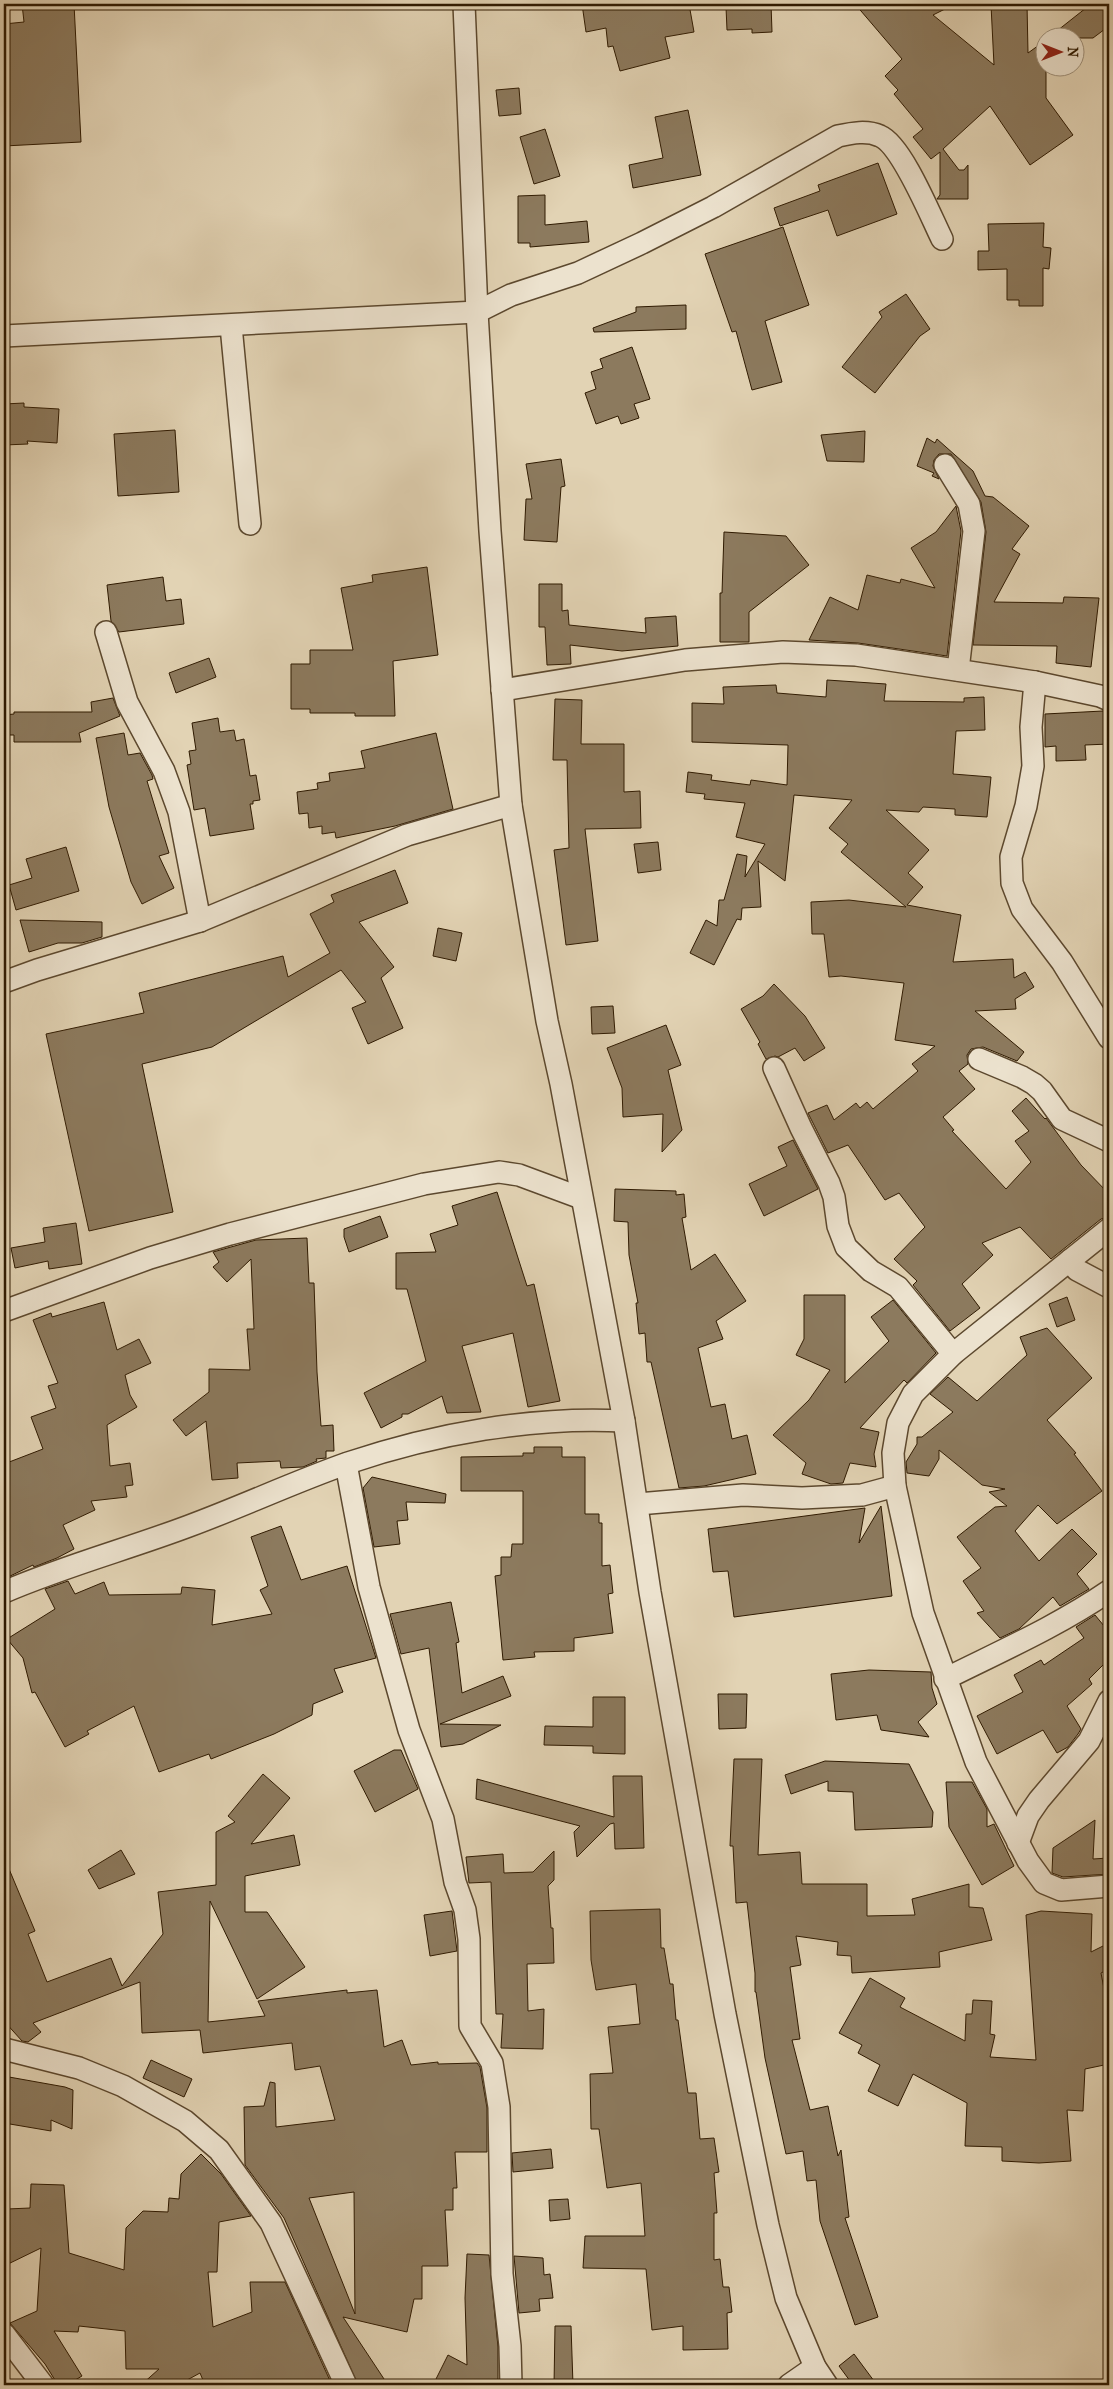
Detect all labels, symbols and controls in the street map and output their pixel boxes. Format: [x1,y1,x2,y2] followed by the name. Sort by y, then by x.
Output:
[1036,28,1086,78] north arrow
[1064,47,1081,58] text: N

